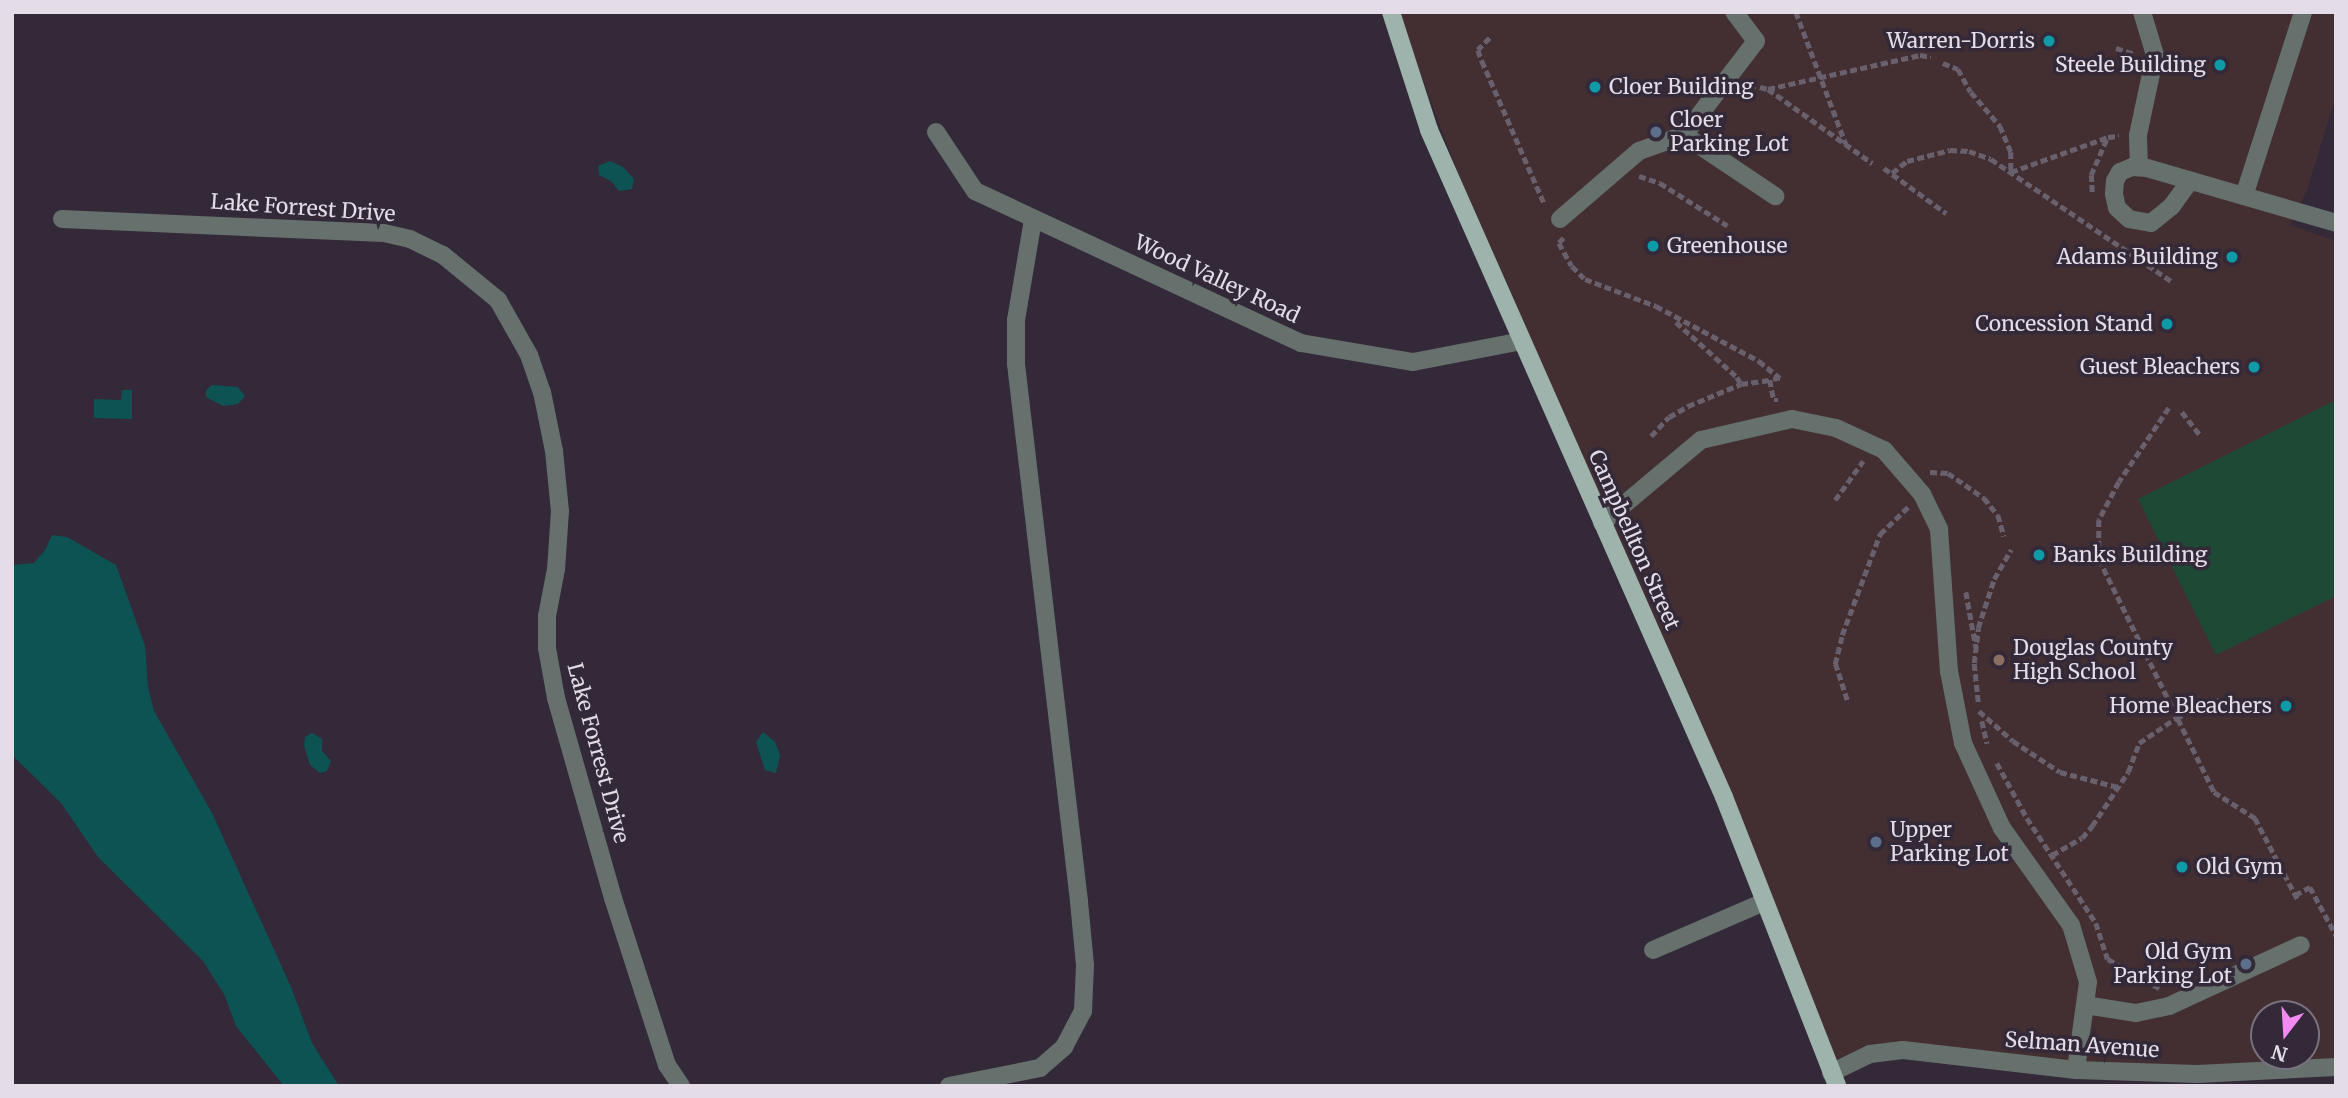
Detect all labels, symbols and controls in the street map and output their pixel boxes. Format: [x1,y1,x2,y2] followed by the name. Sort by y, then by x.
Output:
[1887,28,2035,54] place label: Warren-Dorris
[2041,33,2057,49] marker: Warren-Dorris
[2055,52,2206,78] place label: Steele Building
[2212,57,2228,73] marker: Steele Building
[1609,74,1754,100] place label: Cloer Building
[1587,79,1603,95] marker: Cloer Building
[1670,107,1789,157] place label: Cloer Parking Lot
[1648,124,1664,140] marker: Cloer Parking Lot
[210,189,396,227] street label: Lake Forrest Drive
[1130,230,1304,328] street label: Wood Valley Road
[1667,233,1787,259] place label: Greenhouse
[1645,238,1661,254] marker: Greenhouse
[2057,244,2218,270] place label: Adams Building
[2224,249,2240,265] marker: Adams Building
[1975,311,2153,337] place label: Concession Stand
[2159,316,2175,332] marker: Concession Stand
[2080,354,2240,380] place label: Guest Bleachers
[2246,359,2262,375] marker: Guest Bleachers
[1583,446,1685,634] street label: Campbellton Street
[2053,542,2208,568] place label: Banks Building
[2031,547,2047,563] marker: Banks Building
[2013,635,2173,685] place label: Douglas County High School
[1991,652,2007,668] marker: Douglas County High School
[562,660,634,846] street label: Lake Forrest Drive
[2109,693,2272,719] place label: Home Bleachers
[2278,698,2294,714] marker: Home Bleachers
[1890,817,2009,867] place label: Upper Parking Lot
[1868,834,1884,850] marker: Upper Parking Lot
[2196,854,2283,880] place label: Old Gym
[2174,859,2190,875] marker: Old Gym
[2113,939,2232,989] place label: Old Gym Parking Lot
[2238,956,2254,972] marker: Old Gym Parking Lot
[2250,1000,2320,1070] north arrow
[2004,1027,2160,1063] street label: Selman Avenue
[2269,1040,2290,1067] text: N

